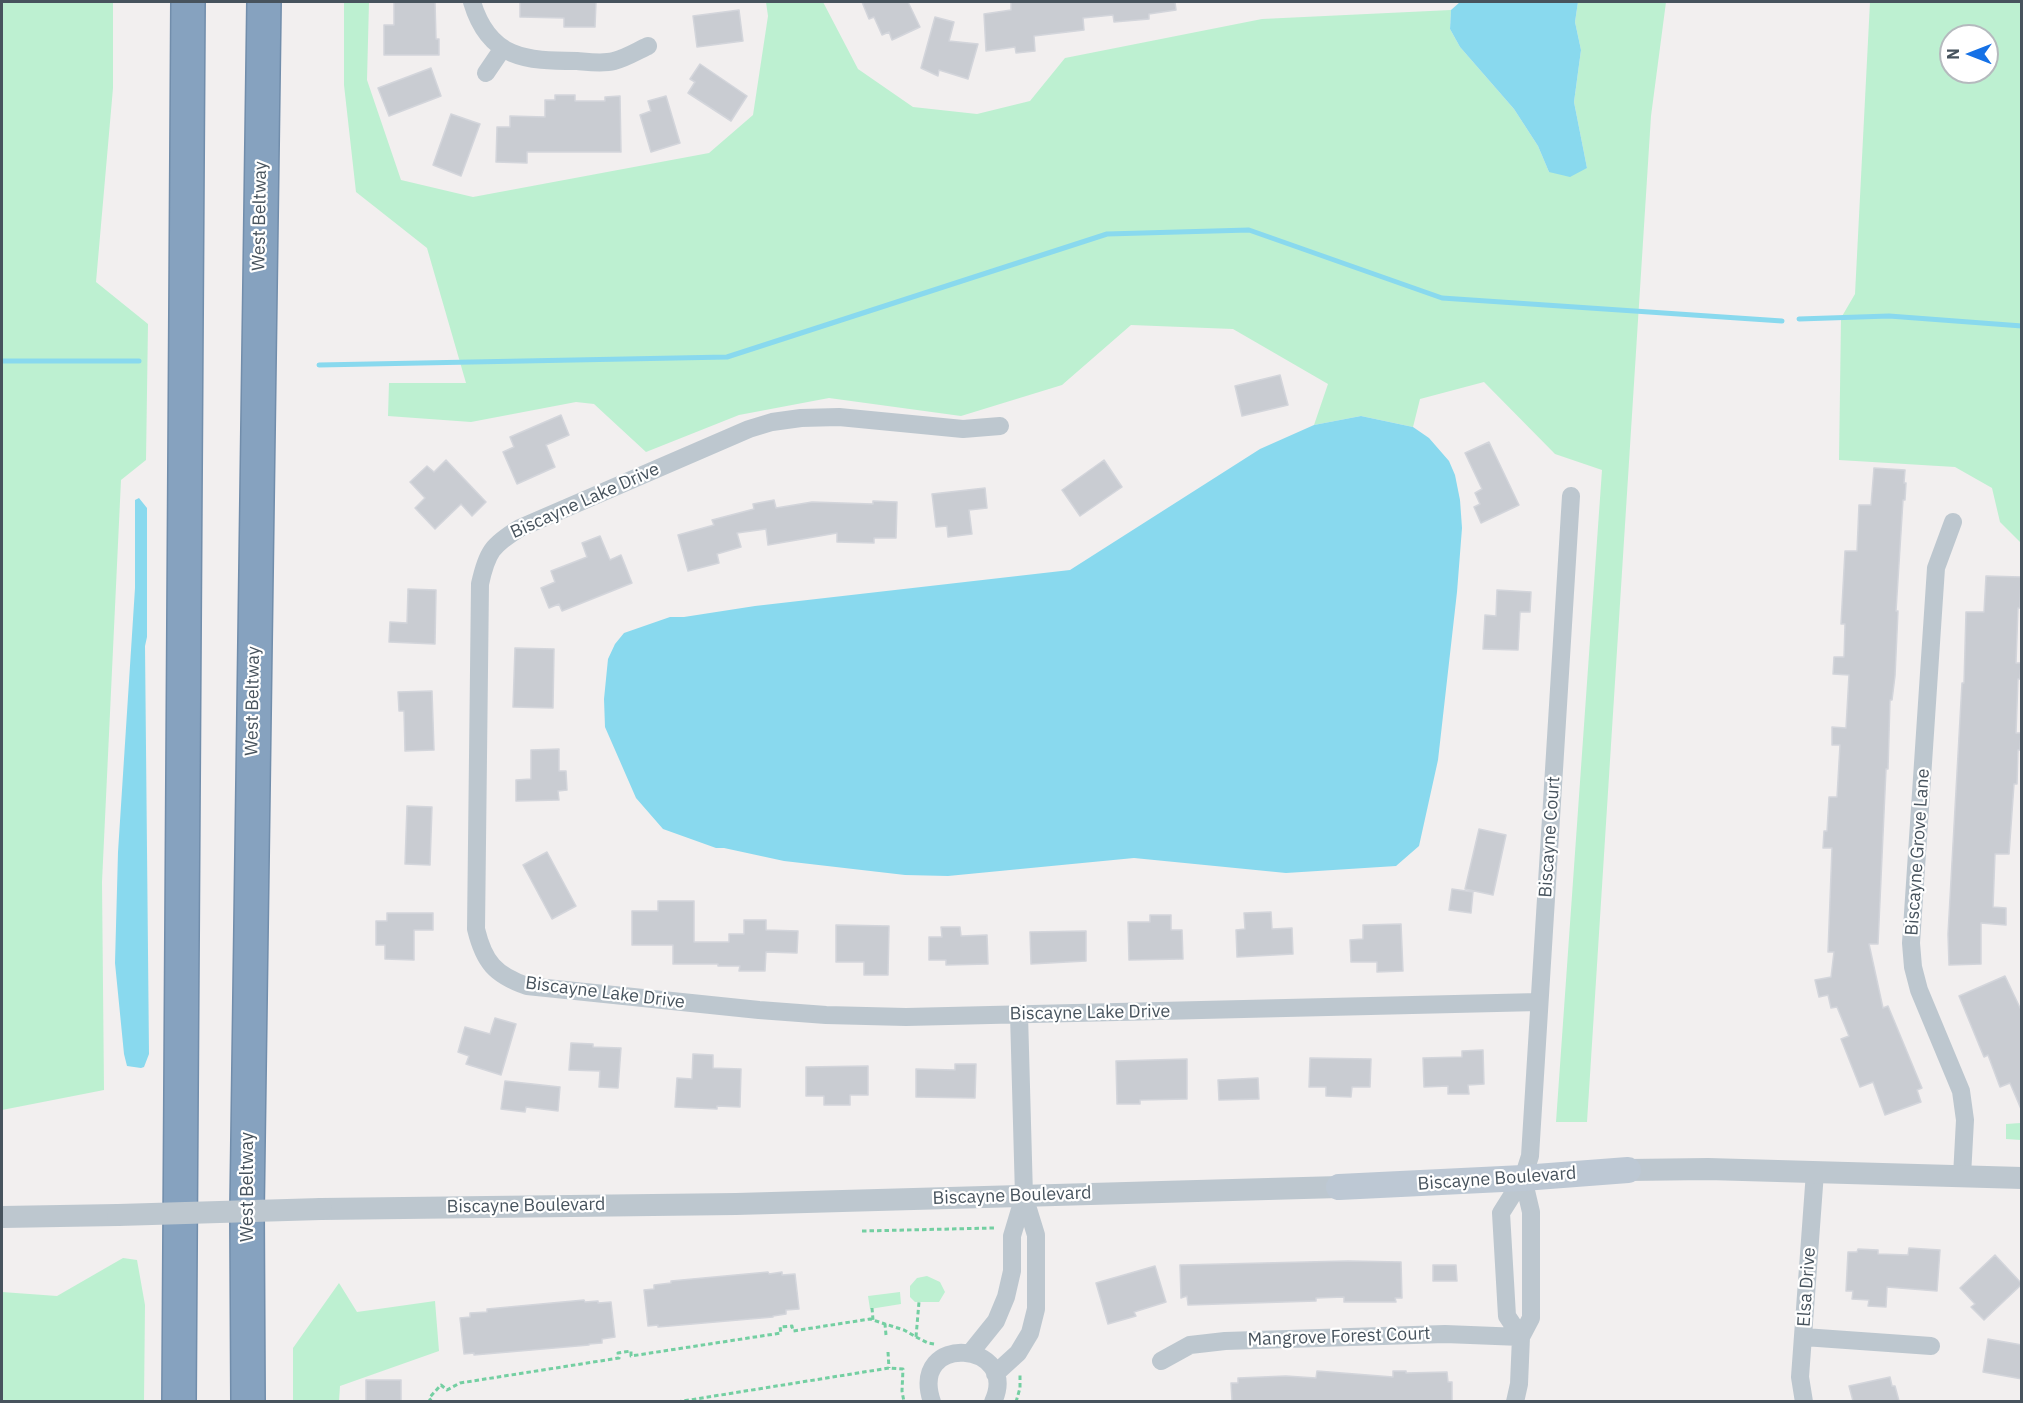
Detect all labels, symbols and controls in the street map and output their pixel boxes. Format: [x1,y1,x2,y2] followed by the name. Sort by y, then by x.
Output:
[1939,24,1999,84] north arrow
[1943,48,1963,60] text: N
[248,161,272,271] street label: West Beltway
[507,458,663,544] street label: Biscayne Lake Drive
[241,646,265,756] street label: West Beltway
[1901,768,1935,936] street label: Biscayne Grove Lane
[1535,776,1565,898] street label: Biscayne Court
[524,972,686,1014] street label: Biscayne Lake Drive
[1010,1001,1170,1025] street label: Biscayne Lake Drive
[237,1132,259,1242] street label: West Beltway
[1417,1163,1577,1195] street label: Biscayne Boulevard
[932,1182,1092,1210] street label: Biscayne Boulevard
[446,1194,606,1218] street label: Biscayne Boulevard
[1793,1246,1821,1328] street label: Elsa Drive
[1247,1323,1431,1351] street label: Mangrove Forest Court

